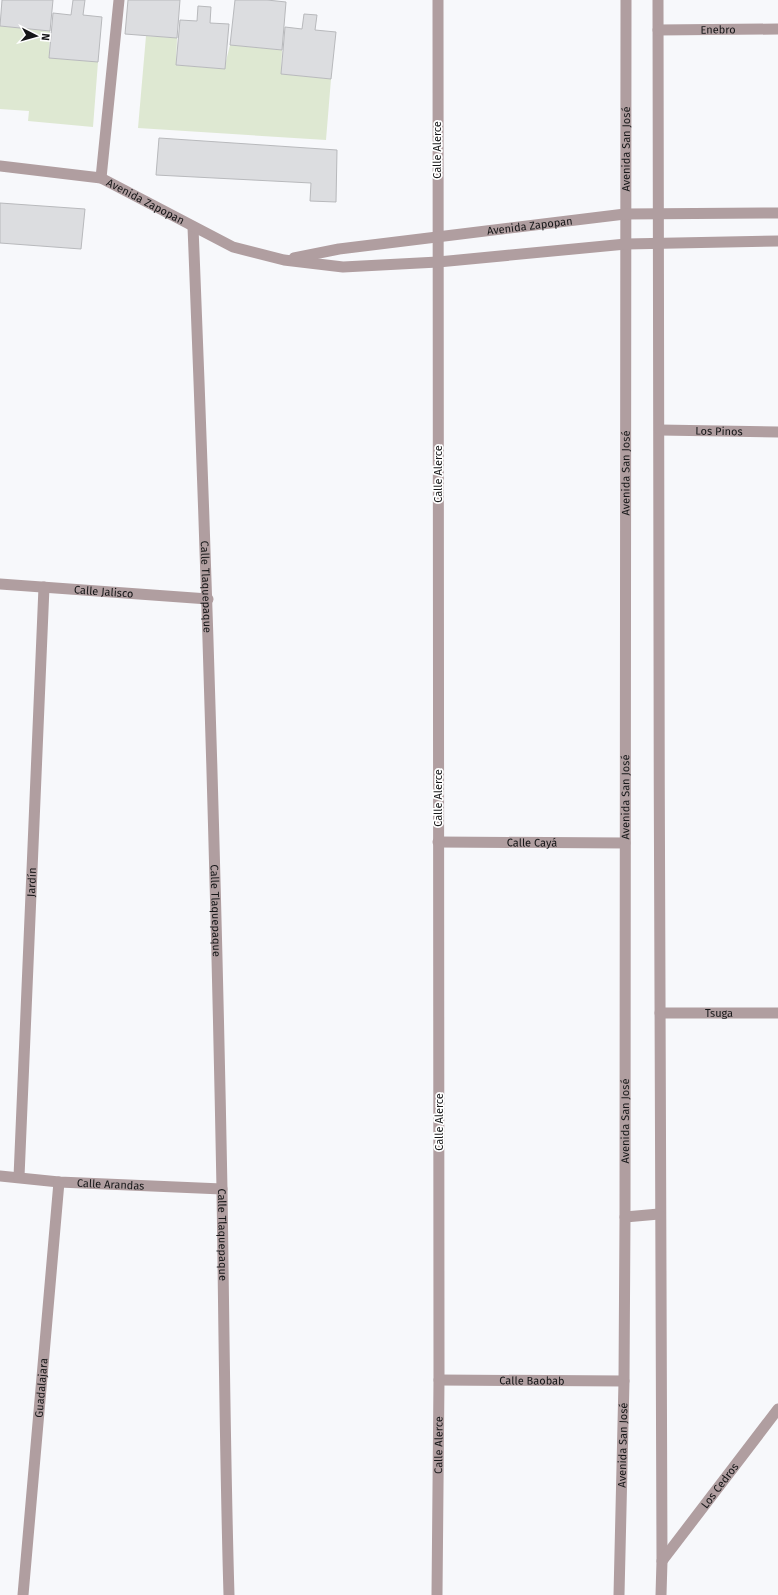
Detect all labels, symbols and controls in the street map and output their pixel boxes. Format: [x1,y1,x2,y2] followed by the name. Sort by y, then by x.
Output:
[16,16,56,56] north arrow
[700,23,736,36] street label: Enebro
[39,33,52,41] text: N
[619,107,632,192] street label: Avenida San José
[431,121,444,179] street label: Calle Alerce
[104,176,187,227] street label: Avenida Zapopan
[486,214,573,237] street label: Avenida Zapopan
[695,424,743,438] street label: Los Pinos
[619,431,632,516] street label: Avenida San José
[432,445,445,503] street label: Calle Alerce
[198,540,214,633] street label: Calle Tlaquepaque
[74,583,134,600] street label: Calle Jalisco
[619,755,632,840] street label: Avenida San José
[432,769,445,827] street label: Calle Alerce
[507,836,557,849] street label: Calle Cayá
[208,864,223,957] street label: Calle Tlaquepaque
[24,867,39,897] street label: Jardín
[705,1007,733,1020] street label: Tsuga
[619,1079,632,1164] street label: Avenida San José
[433,1093,446,1151] street label: Calle Alerce
[77,1176,145,1192] street label: Calle Arandas
[215,1188,230,1281] street label: Calle Tlaquepaque
[32,1357,50,1418] street label: Guadalajara
[499,1374,565,1387] street label: Calle Baobab
[615,1402,630,1488] street label: Avenida San José
[432,1416,445,1474] street label: Calle Alerce
[698,1460,741,1511] street label: Los Cedros

